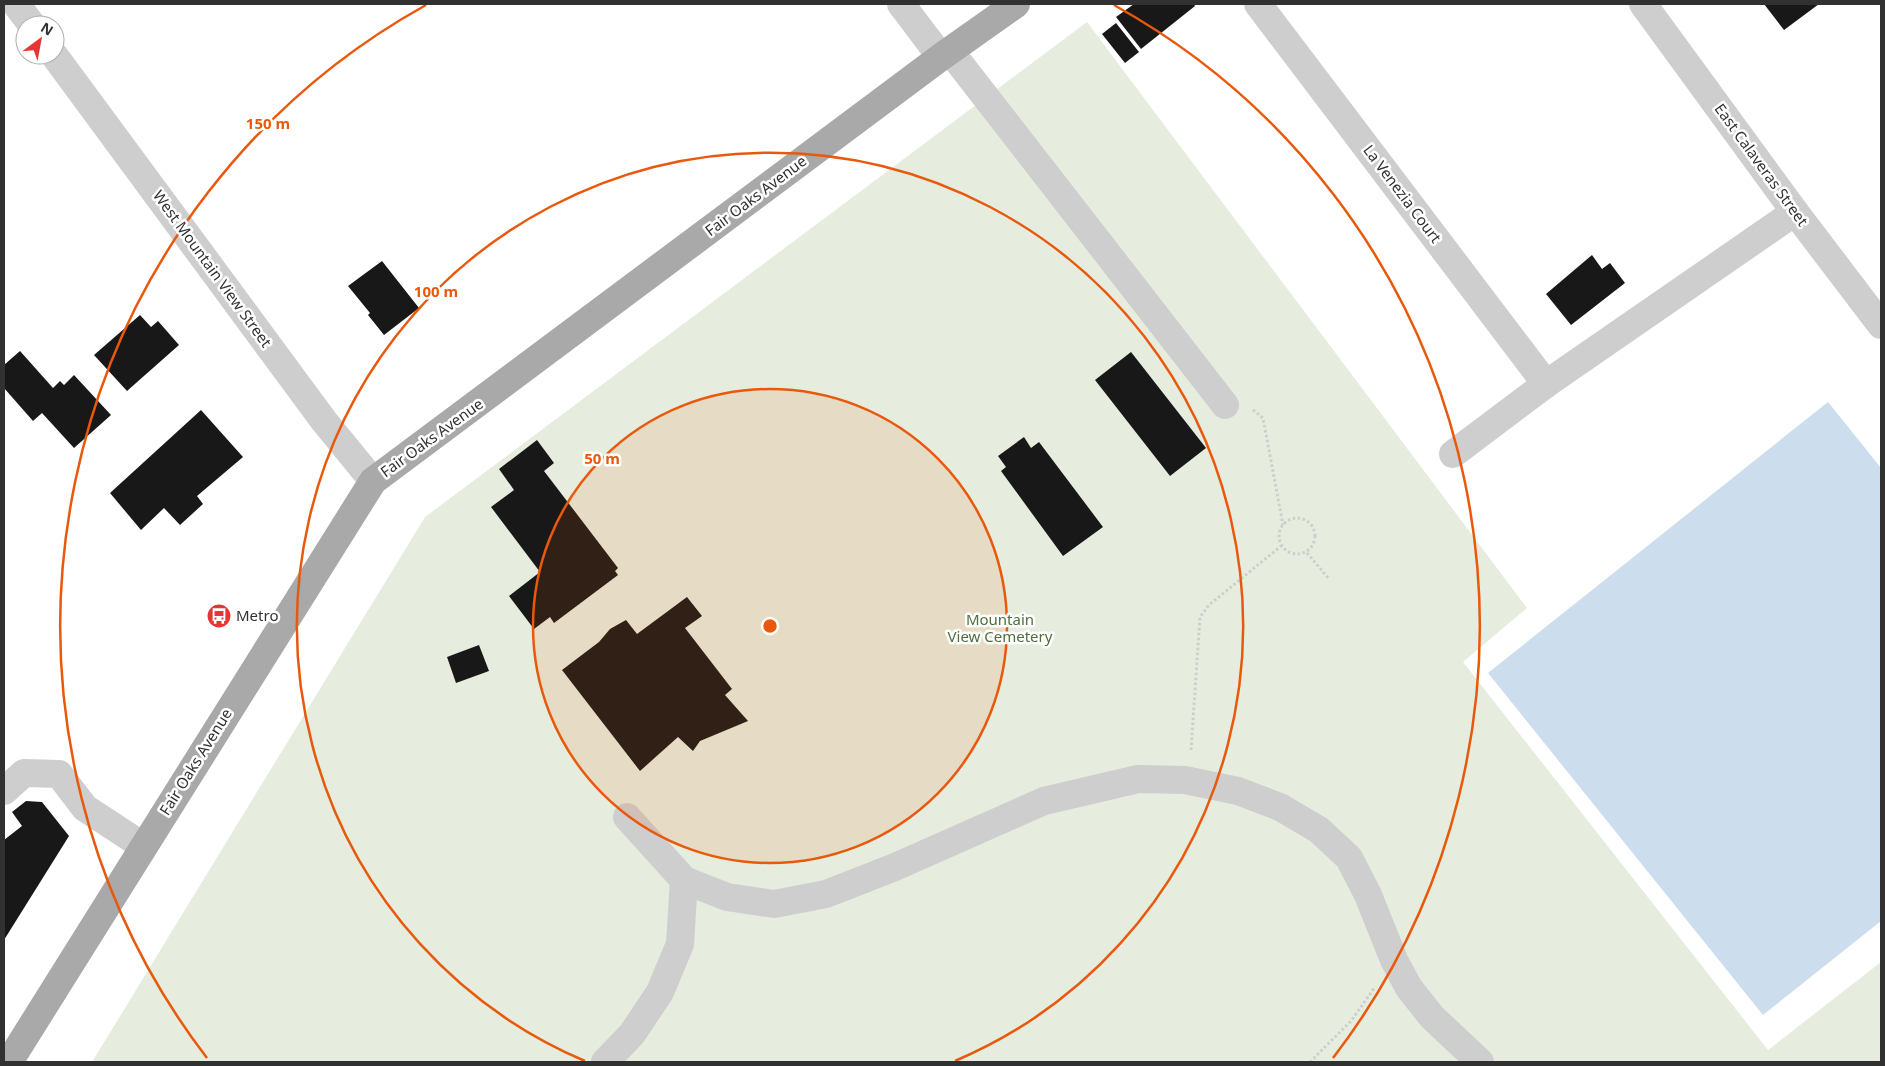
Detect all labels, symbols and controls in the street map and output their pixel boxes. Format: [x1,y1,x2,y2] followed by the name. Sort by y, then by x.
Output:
[15,15,65,65] north arrow
[37,17,57,40] text: N
[1711,99,1813,230] street label: East Calaveras Street
[246,113,290,133] text: 150 m
[1359,140,1447,247] street label: La Venezia Court
[701,150,810,240] street label: Fair Oaks Avenue
[149,186,277,351] street label: West Mountain View Street
[414,281,458,301] text: 100 m
[376,393,487,481] street label: Fair Oaks Avenue
[584,448,620,468] text: 50 m
[206,603,232,629] bus stop icon: Metro
[236,605,278,625] place label: Metro
[948,609,1053,646] park label: Mountain View Cemetery
[761,617,779,635] centre of rings
[154,704,236,819] street label: Fair Oaks Avenue

